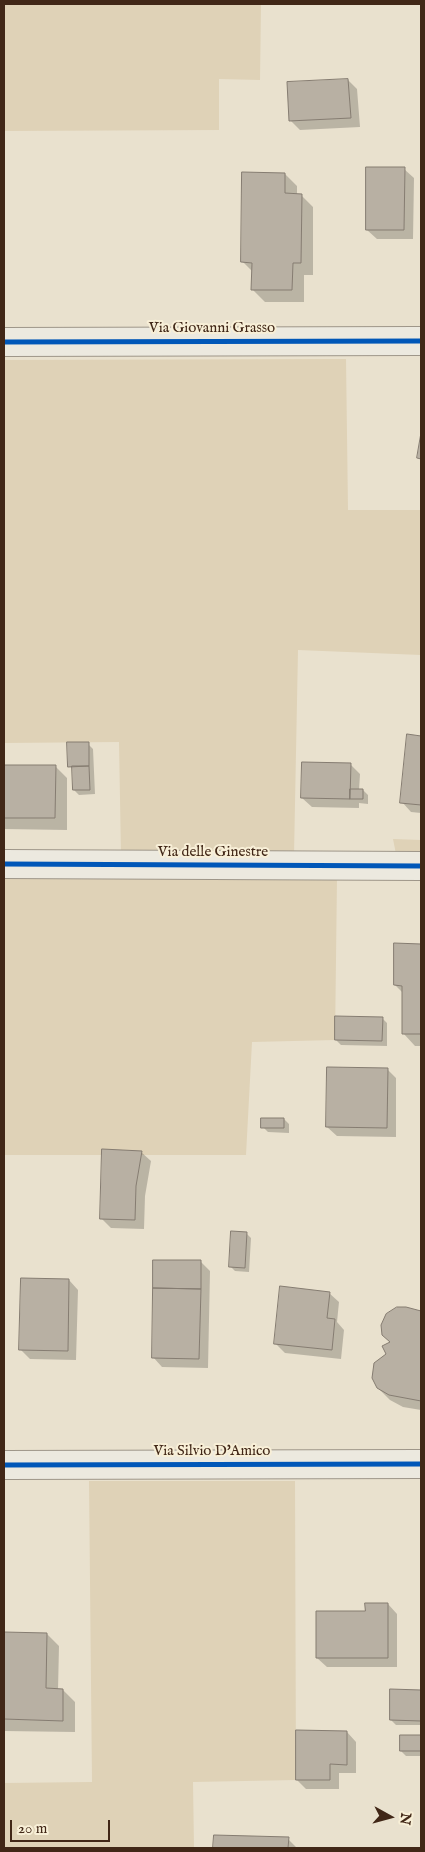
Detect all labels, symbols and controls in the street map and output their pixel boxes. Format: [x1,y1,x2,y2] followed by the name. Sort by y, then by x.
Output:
[149,320,275,338] street label: Via Giovanni Grasso
[158,844,268,862] street label: Via delle Ginestre
[154,1443,270,1461] street label: Via Silvio D'Amico
[365,1792,415,1842] north arrow
[12,1810,112,1842] scale bar
[395,1812,415,1826] text: N
[18,1819,47,1838] text: 20 m

